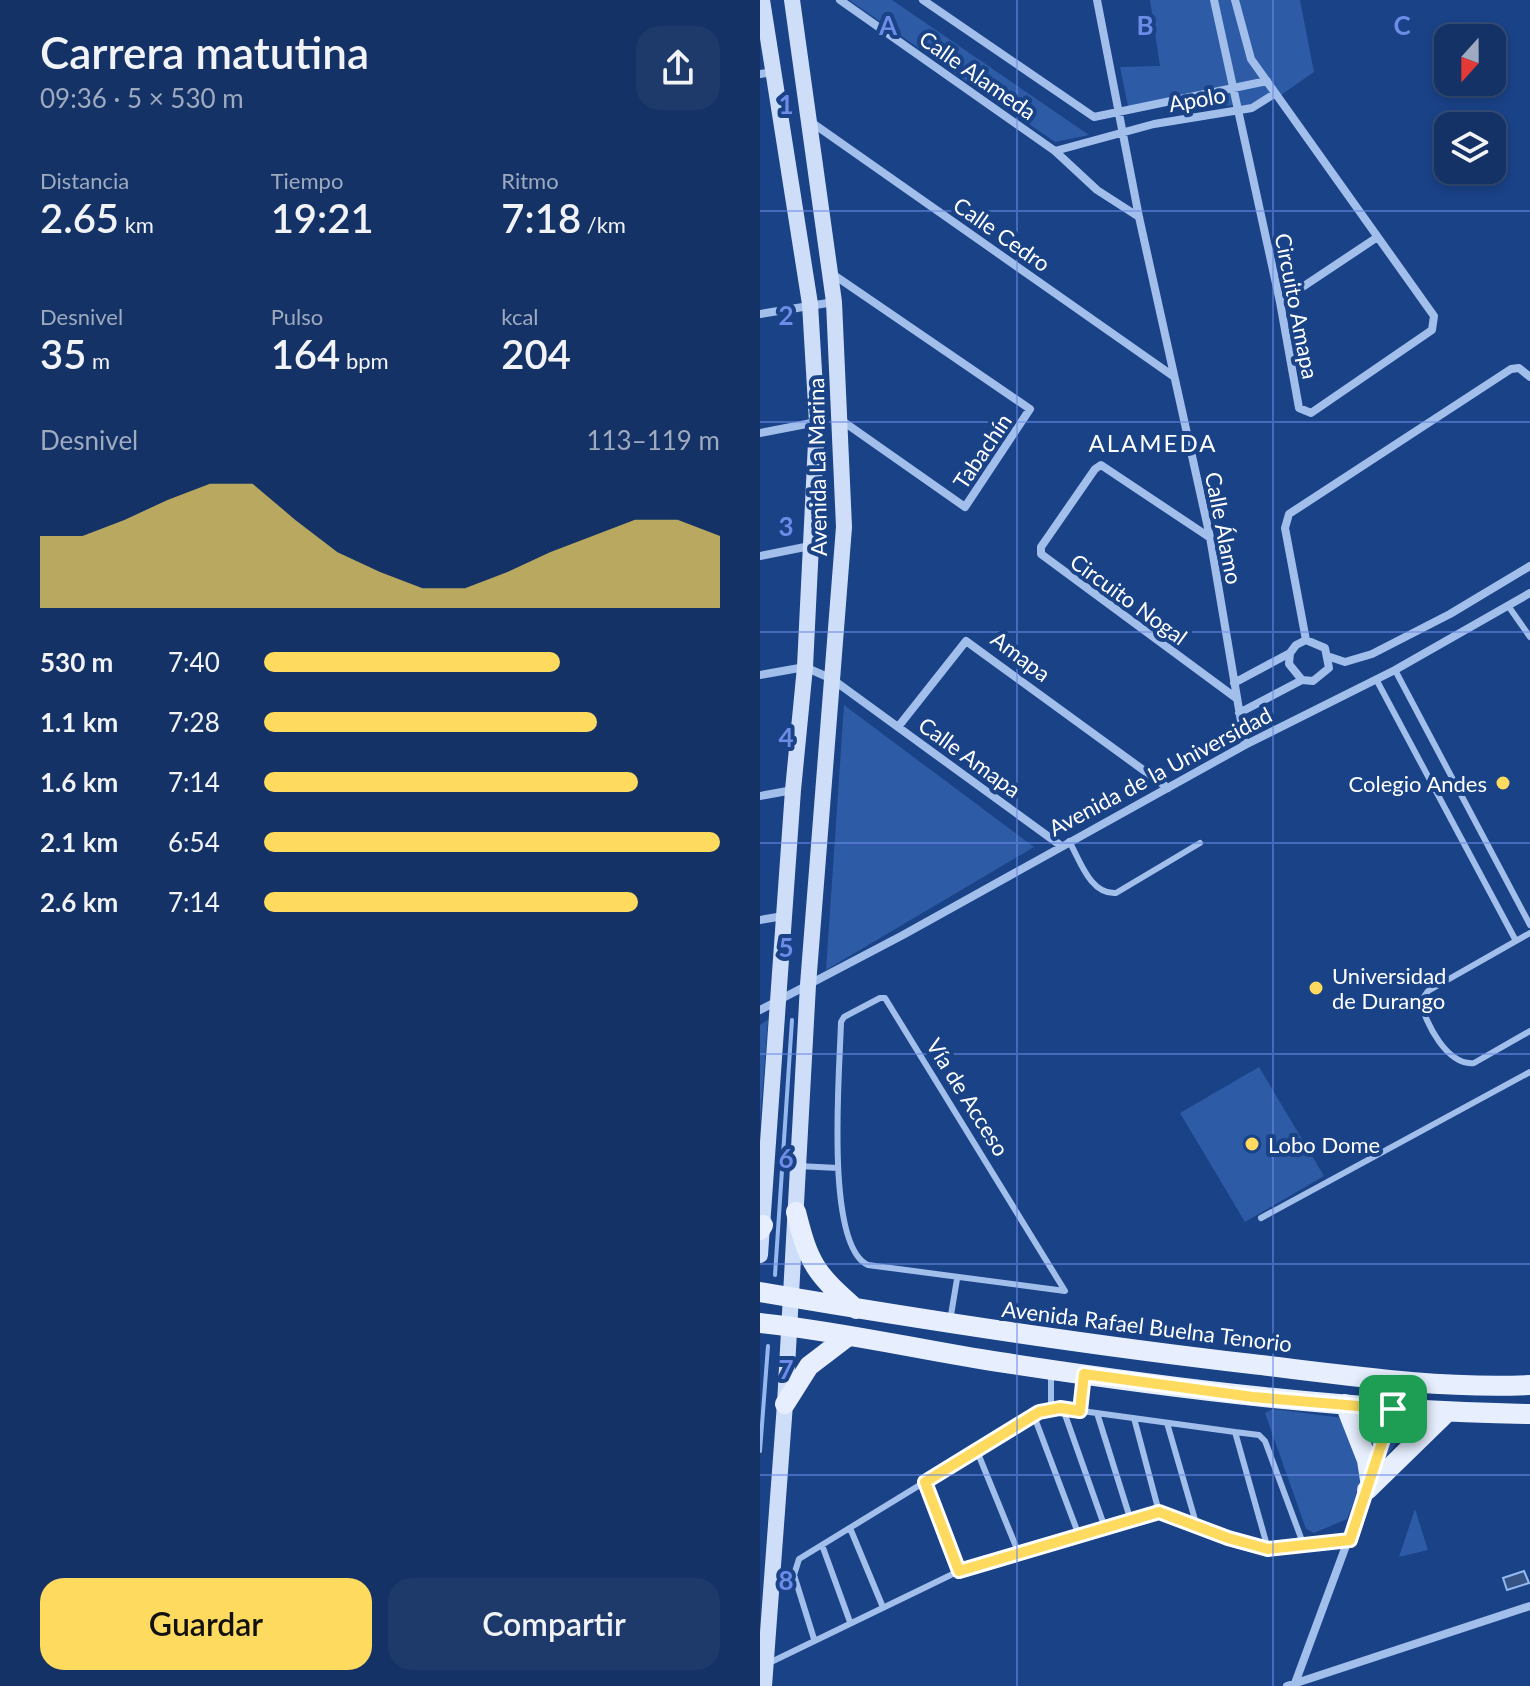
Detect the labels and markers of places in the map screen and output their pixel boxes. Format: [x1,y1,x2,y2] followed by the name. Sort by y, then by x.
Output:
[1349,770,1487,797] place label: Colegio Andes
[1494,774,1512,792] marker: Colegio Andes
[1332,962,1446,1014] place label: Universidad de Durango
[1307,979,1325,997] marker: Universidad de Durango
[1268,1131,1380,1158] place label: Lobo Dome
[1243,1135,1261,1153] marker: Lobo Dome
[1359,1375,1427,1443] pin

